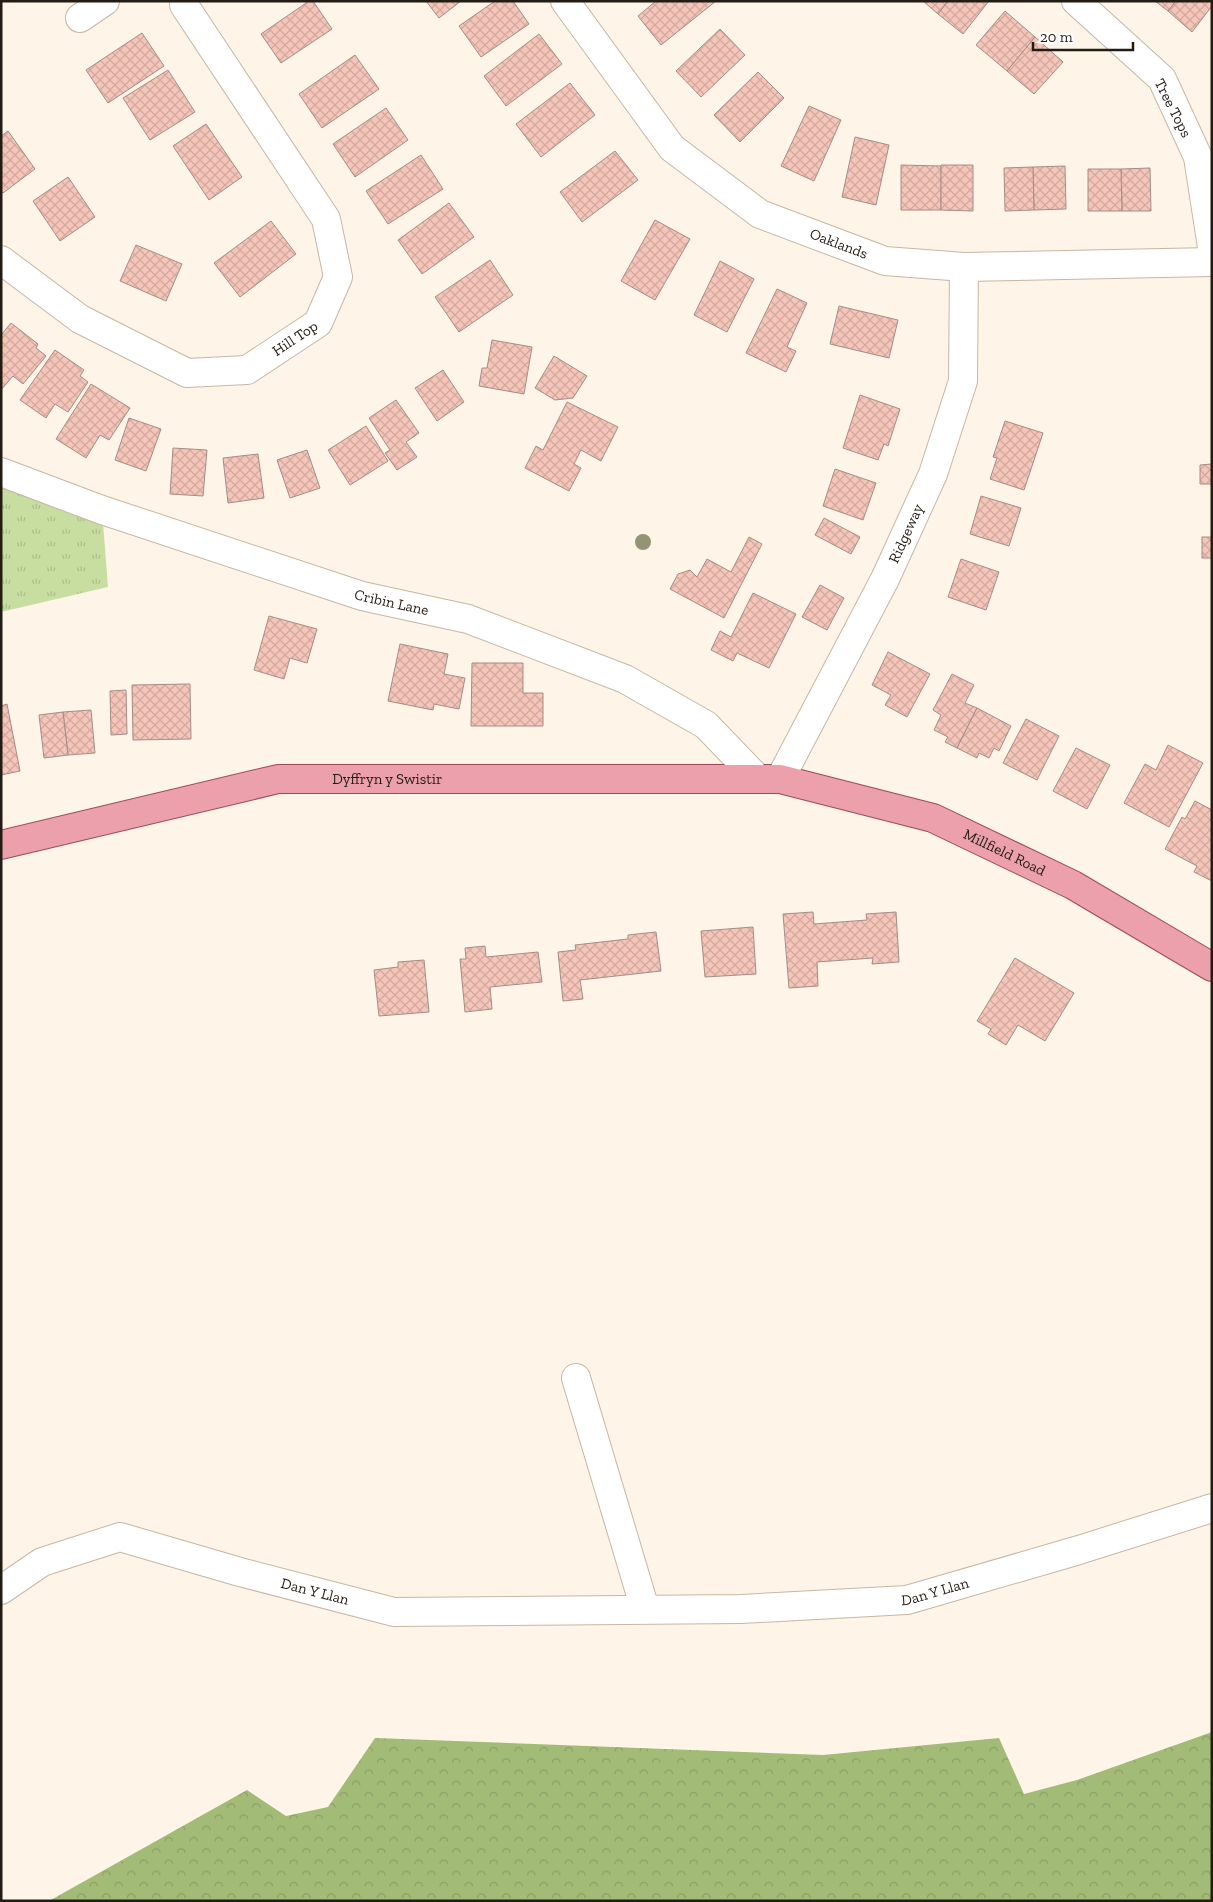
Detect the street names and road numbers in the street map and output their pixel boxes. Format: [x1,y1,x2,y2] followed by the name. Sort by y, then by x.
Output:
[1151,76,1195,140] street label: Tree Tops
[807,225,870,263] street label: Oaklands
[269,317,321,360] street label: Hill Top
[885,501,927,566] street label: Ridgeway
[352,585,430,619] street label: Cribin Lane
[332,770,442,788] street label: Dyffryn y Swistir
[961,825,1049,880] street label: Millfield Road
[901,1573,971,1609] street label: Dan Y Llan
[279,1574,351,1609] street label: Dan Y Llan

